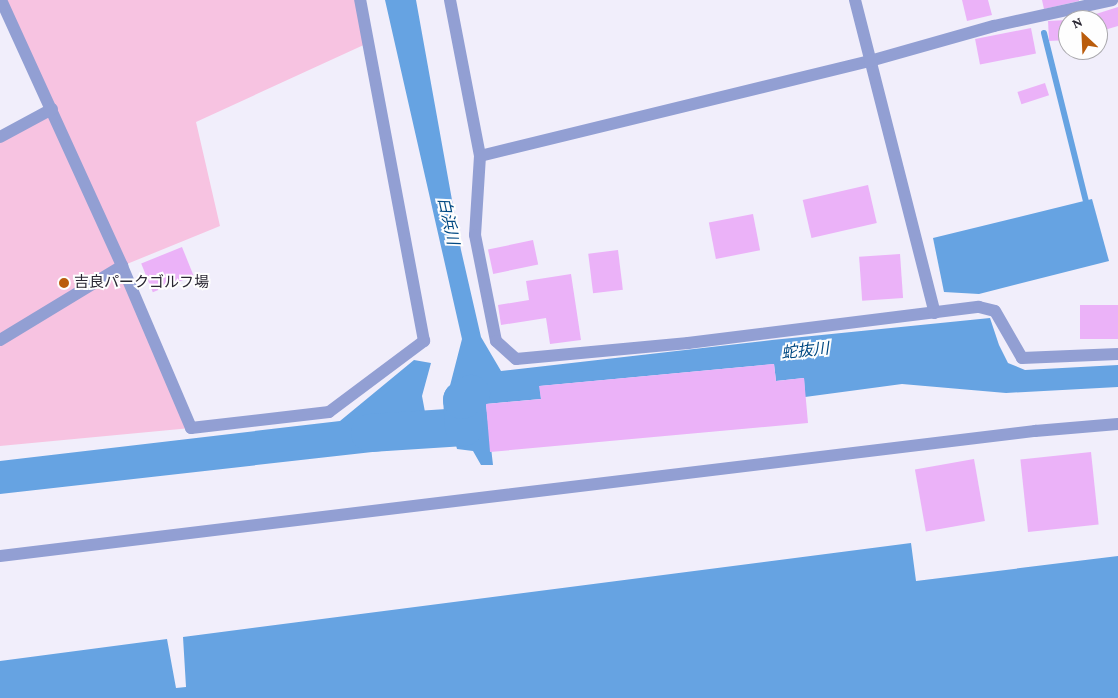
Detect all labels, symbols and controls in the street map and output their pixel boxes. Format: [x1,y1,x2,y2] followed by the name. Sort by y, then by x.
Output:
[1058,10,1108,60] north arrow
[1069,13,1085,32] text: N
[434,196,462,246] water label: 白浜川
[74,274,209,292] place label: 吉良パークゴルフ場
[58,277,70,289] marker: 吉良パークゴルフ場
[780,339,830,363] water label: 蛇抜川

